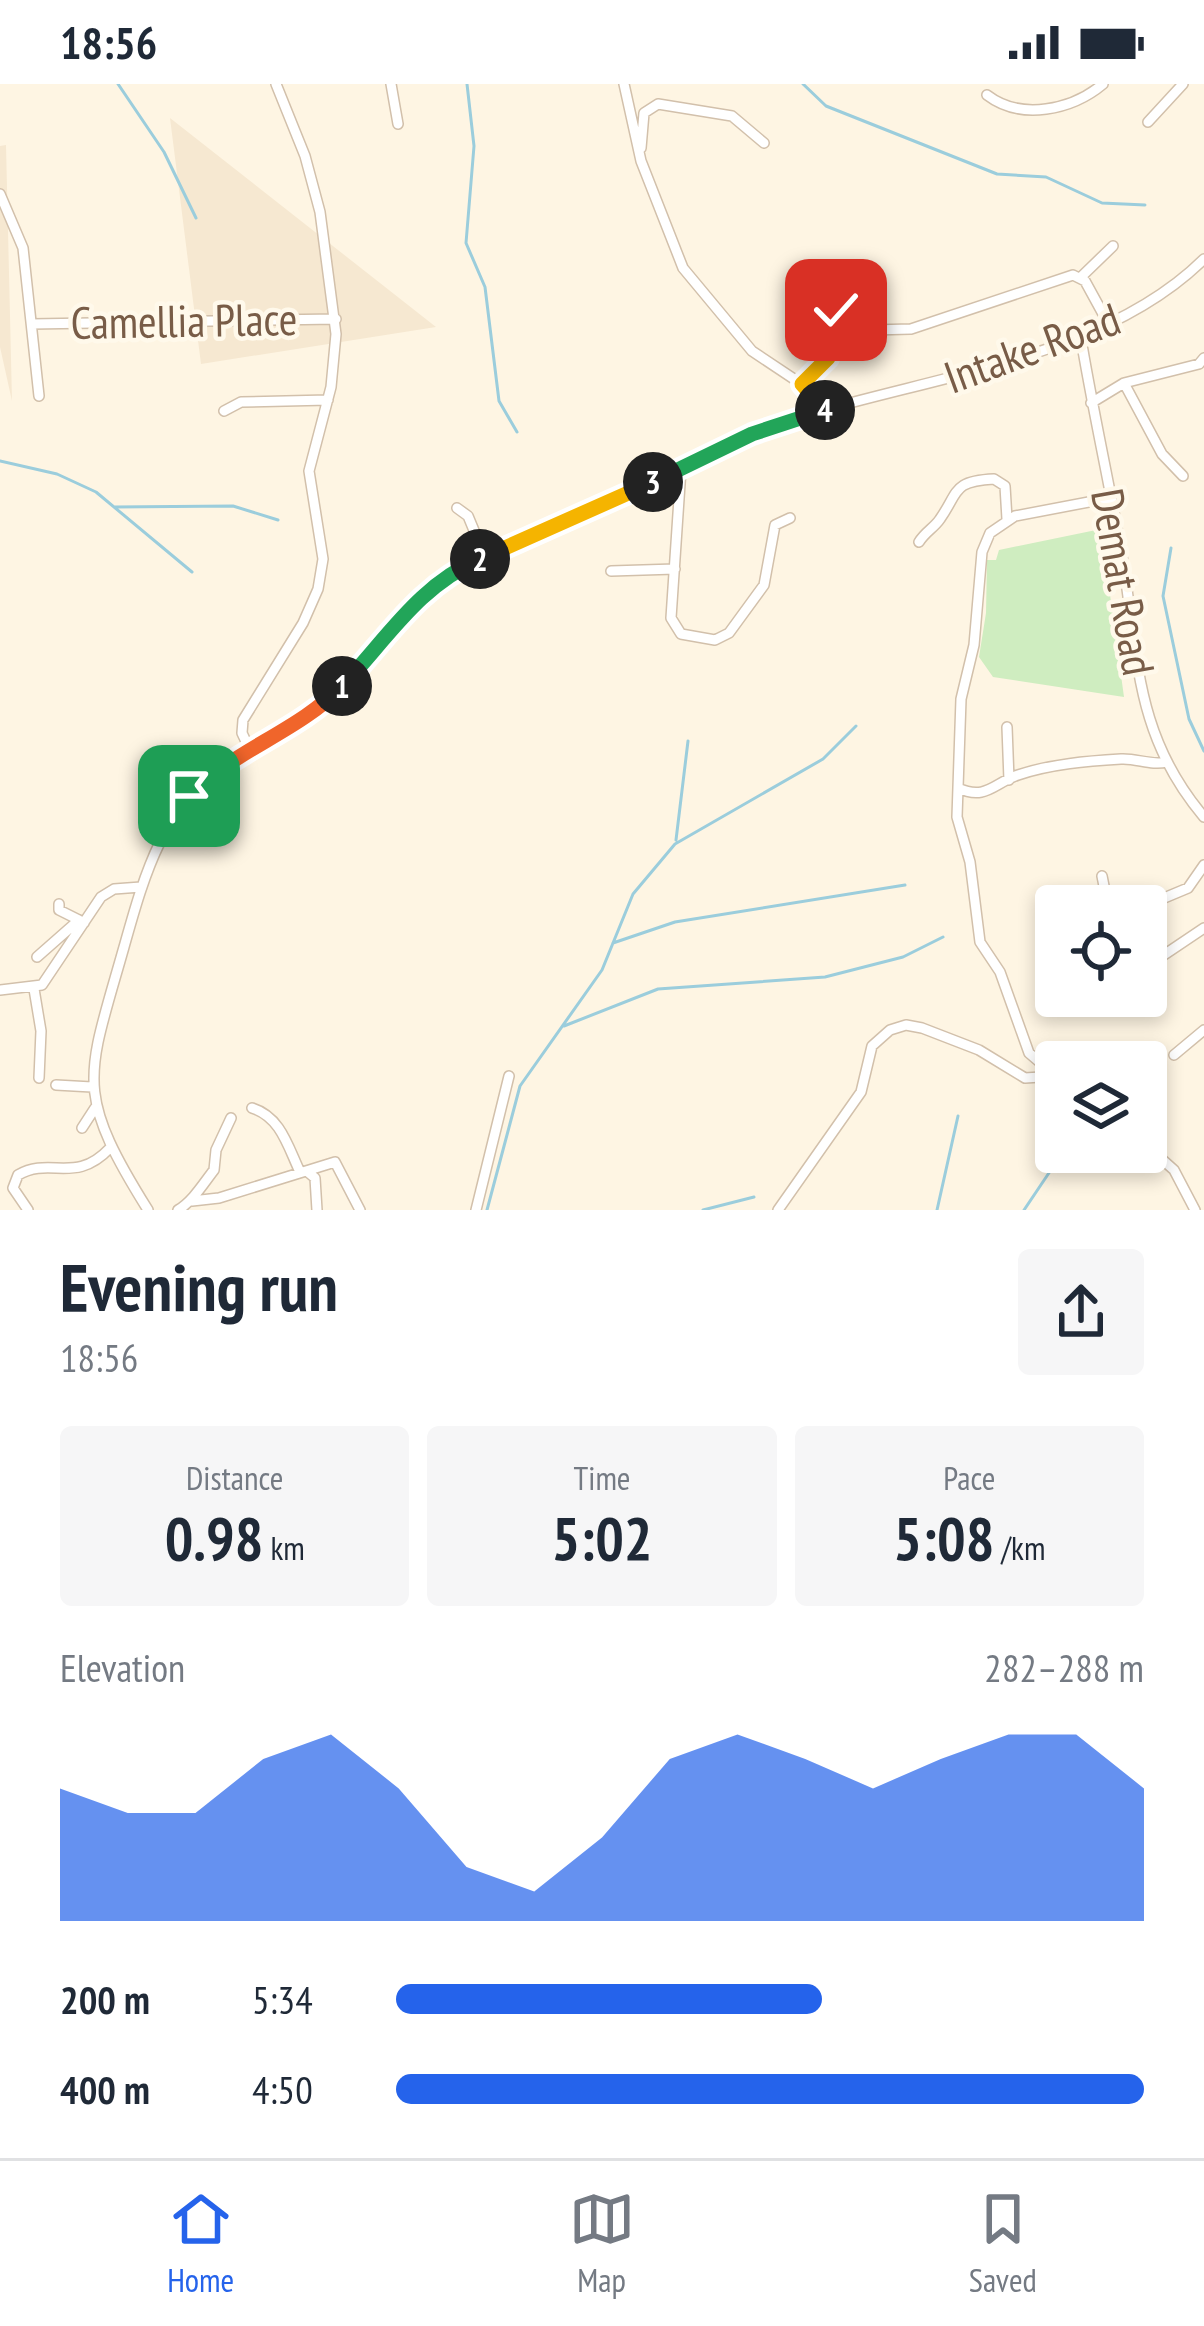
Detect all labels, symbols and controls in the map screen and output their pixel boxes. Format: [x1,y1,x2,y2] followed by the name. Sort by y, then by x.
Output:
[60,13,157,71] text: 18:56
[785,259,887,361] pin
[803,277,869,343] icon: check
[70,289,298,351] street label: Camellia Place
[936,289,1127,406] street label: Intake Road
[795,380,855,440] pin: 4
[817,388,833,431] text: 4
[623,452,683,512] pin: 3
[645,460,661,503] text: 3
[1079,484,1169,680] street label: Demat Road
[450,529,510,589] pin: 2
[472,537,488,580] text: 2
[312,656,372,716] pin: 1
[334,664,350,707] text: 1
[138,745,240,847] pin
[156,763,222,829] icon: arrive
[1035,885,1167,1173] map controls
[1035,885,1167,1017] button: locate
[1035,1041,1167,1173] button: layers
[60,1244,338,1329] text: Evening run
[1018,1249,1144,1375] button: share
[60,1332,138,1383] text: 18:56
[186,1456,283,1499] text: Distance
[573,1456,631,1499] text: Time
[943,1456,995,1499] text: Pace
[165,1499,263,1577] text: 0.98
[551,1499,653,1577] text: 5:02
[893,1499,994,1577] text: 5:08
[263,1526,305,1569] text: km
[994,1526,1045,1569] text: /km
[60,1642,185,1693] text: Elevation
[984,1642,1144,1693] text: 282–288 m
[60,1974,150,2025] text: 200 m
[252,1974,313,2025] text: 5:34
[60,2064,150,2115] text: 400 m
[252,2064,313,2115] text: 4:50
[167,2186,234,2301] tab: Home
[569,2186,635,2301] tab: Map
[969,2186,1037,2301] tab: Saved

